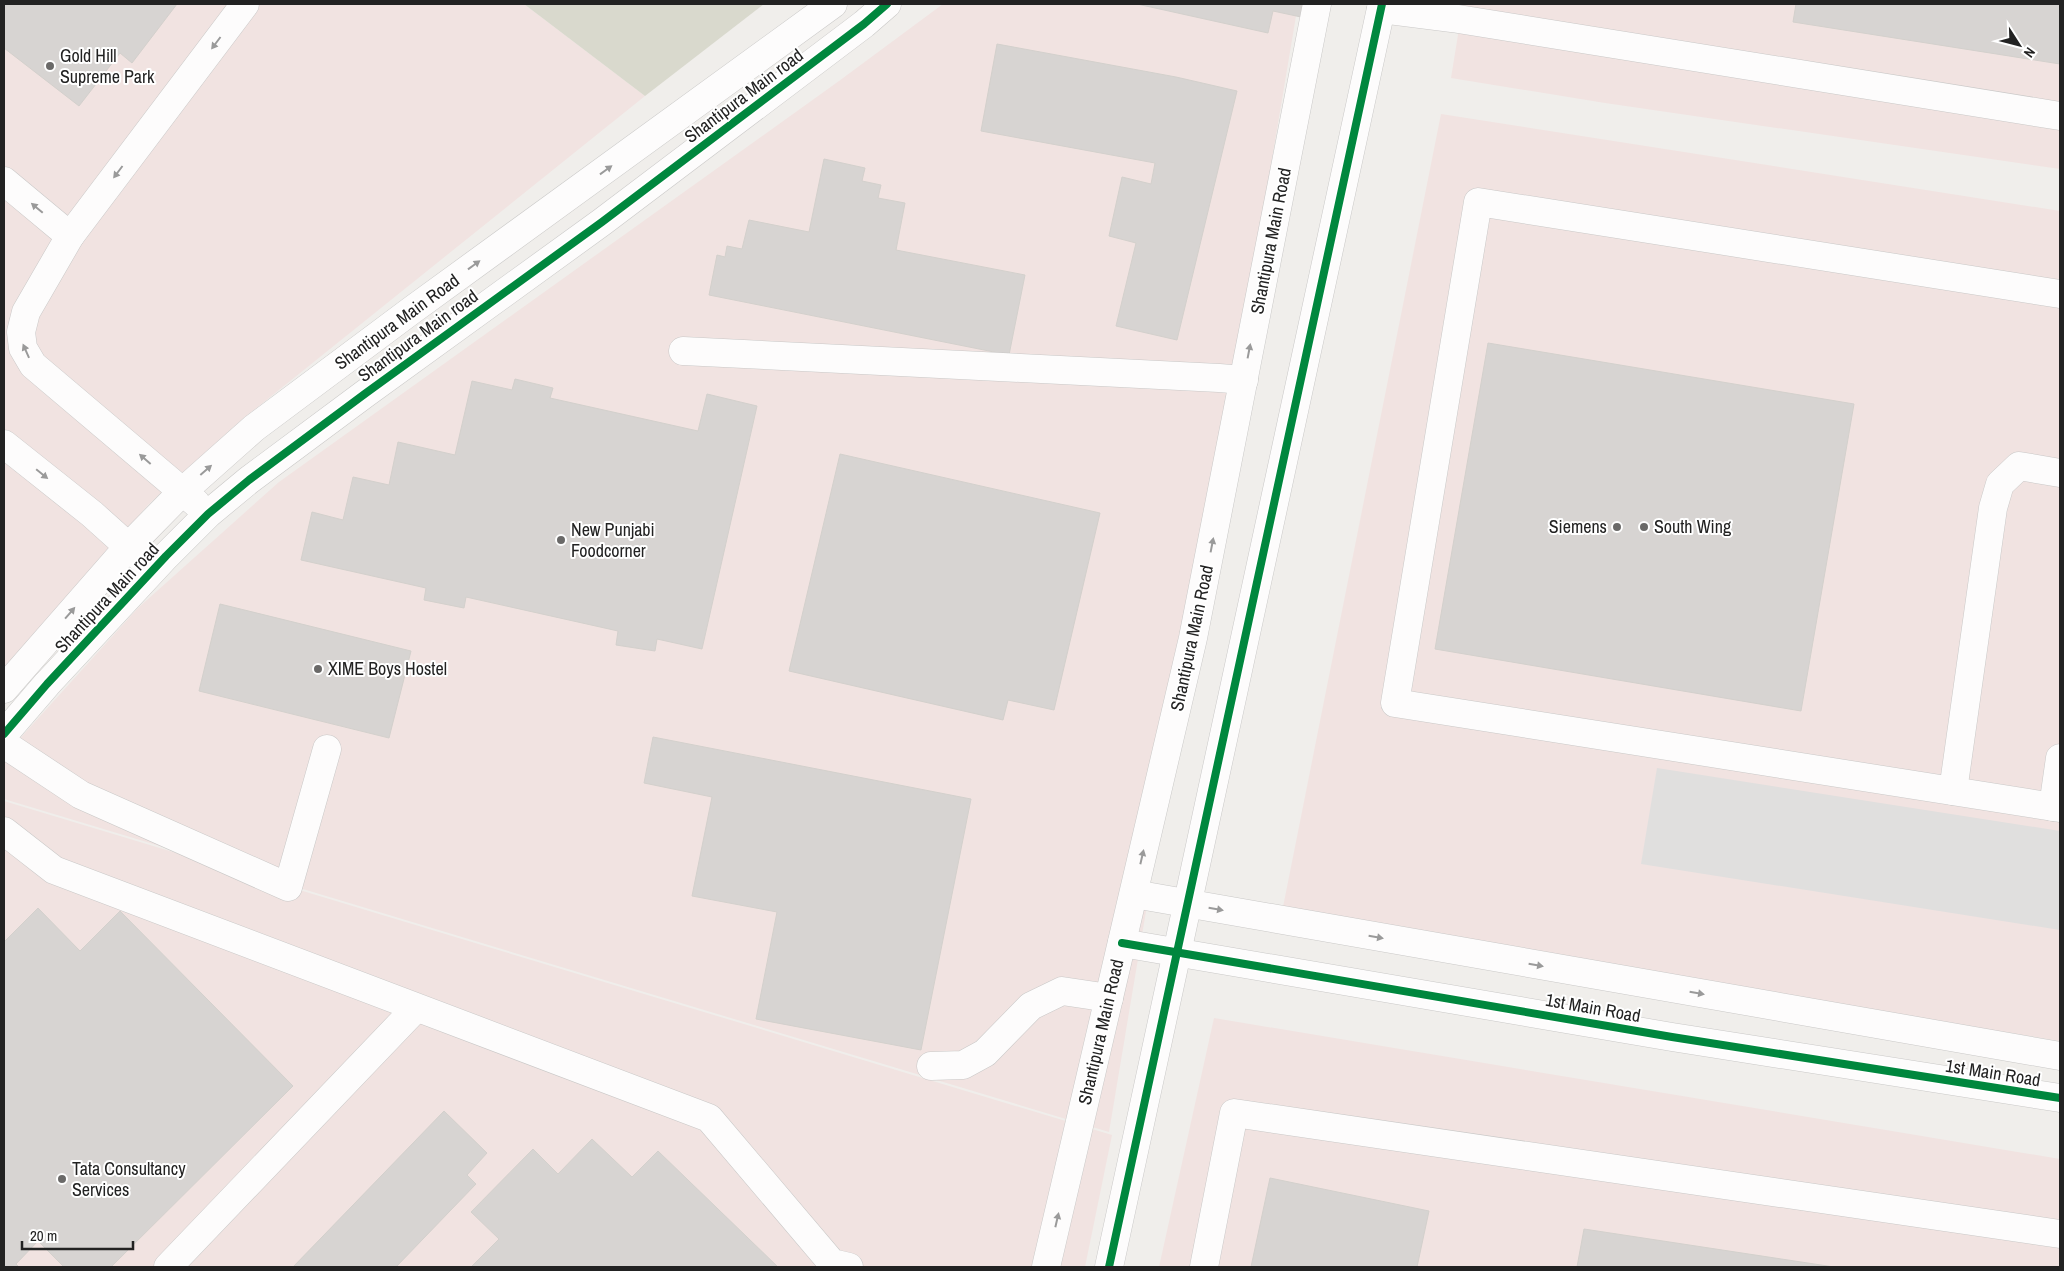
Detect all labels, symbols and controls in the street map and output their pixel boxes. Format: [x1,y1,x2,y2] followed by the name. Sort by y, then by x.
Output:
[1994,20,2044,70] north arrow
[210,36,221,49] one-way arrow
[60,43,155,89] place label: Gold Hill Supreme Park
[679,43,808,149] street label: Shantipura Main road
[2020,44,2039,61] text: N
[44,60,56,72] marker: Gold Hill Supreme Park
[599,164,612,175] one-way arrow
[113,165,123,179] one-way arrow
[1244,166,1297,316] street label: Shantipura Main Road
[31,203,44,214] one-way arrow
[467,260,481,270] one-way arrow
[329,268,464,375] street label: Shantipura Main Road
[353,284,483,388] street label: Shantipura Main road
[1246,343,1254,359] one-way arrow
[22,344,30,358] one-way arrow
[139,454,152,465] one-way arrow
[200,464,212,476] one-way arrow
[35,469,48,480] one-way arrow
[1549,514,1607,539] place label: Siemens
[1654,514,1732,539] place label: South Wing
[571,517,655,563] place label: New Punjabi Foodcorner
[1611,521,1623,533] marker: Siemens
[1638,521,1650,533] marker: South Wing
[555,534,567,546] marker: New Punjabi Foodcorner
[1208,536,1216,552] one-way arrow
[49,537,164,658] street label: Shantipura Main road
[1164,563,1219,713] street label: Shantipura Main Road
[65,606,76,619] one-way arrow
[328,656,447,681] place label: XIME Boys Hostel
[312,663,324,675] marker: XIME Boys Hostel
[1138,850,1146,865] one-way arrow
[1209,905,1225,913] one-way arrow
[1369,933,1385,941] one-way arrow
[1072,957,1129,1107] street label: Shantipura Main Road
[1529,961,1545,969] one-way arrow
[1544,987,1643,1028] street label: 1st Main Road
[1689,989,1705,997] one-way arrow
[1944,1053,2042,1092] street label: 1st Main Road
[72,1156,186,1202] place label: Tata Consultancy Services
[56,1173,68,1185] marker: Tata Consultancy Services
[1053,1212,1061,1227] one-way arrow
[22,1218,134,1250] scale bar
[30,1225,57,1246] text: 20 m

